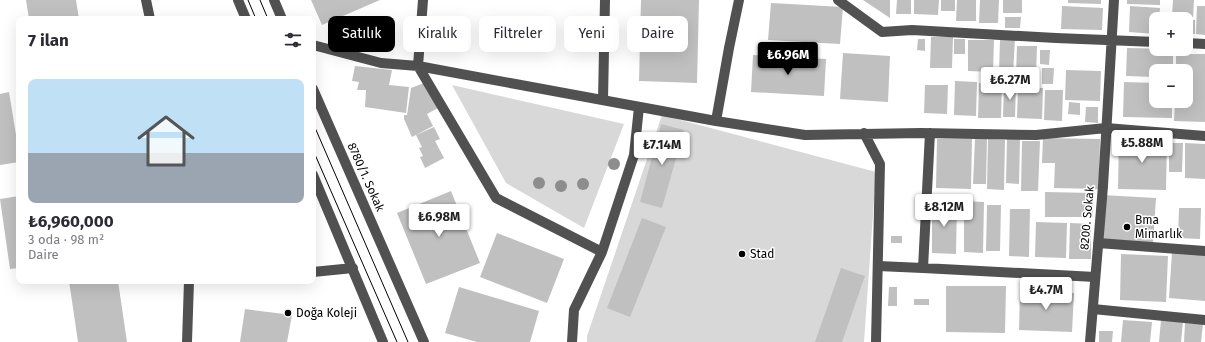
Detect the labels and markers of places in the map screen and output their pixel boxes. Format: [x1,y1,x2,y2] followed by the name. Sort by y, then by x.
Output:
[755,42,821,76] pin: ₺6.96M
[977,67,1043,101] pin: ₺6.27M
[1109,130,1175,164] pin: ₺5.88M
[629,132,695,166] pin: ₺7.14M
[911,194,977,228] pin: ₺8.12M
[406,204,472,238] pin: ₺6.98M
[1135,213,1183,241] place label: Bma Mimarlık
[1122,222,1132,232] marker: Bma Mimarlık
[750,247,775,261] place label: Stad
[737,249,747,259] marker: Stad
[1018,277,1074,311] pin: ₺4.7M
[296,306,357,320] place label: Doğa Koleji
[283,308,293,318] marker: Doğa Koleji

